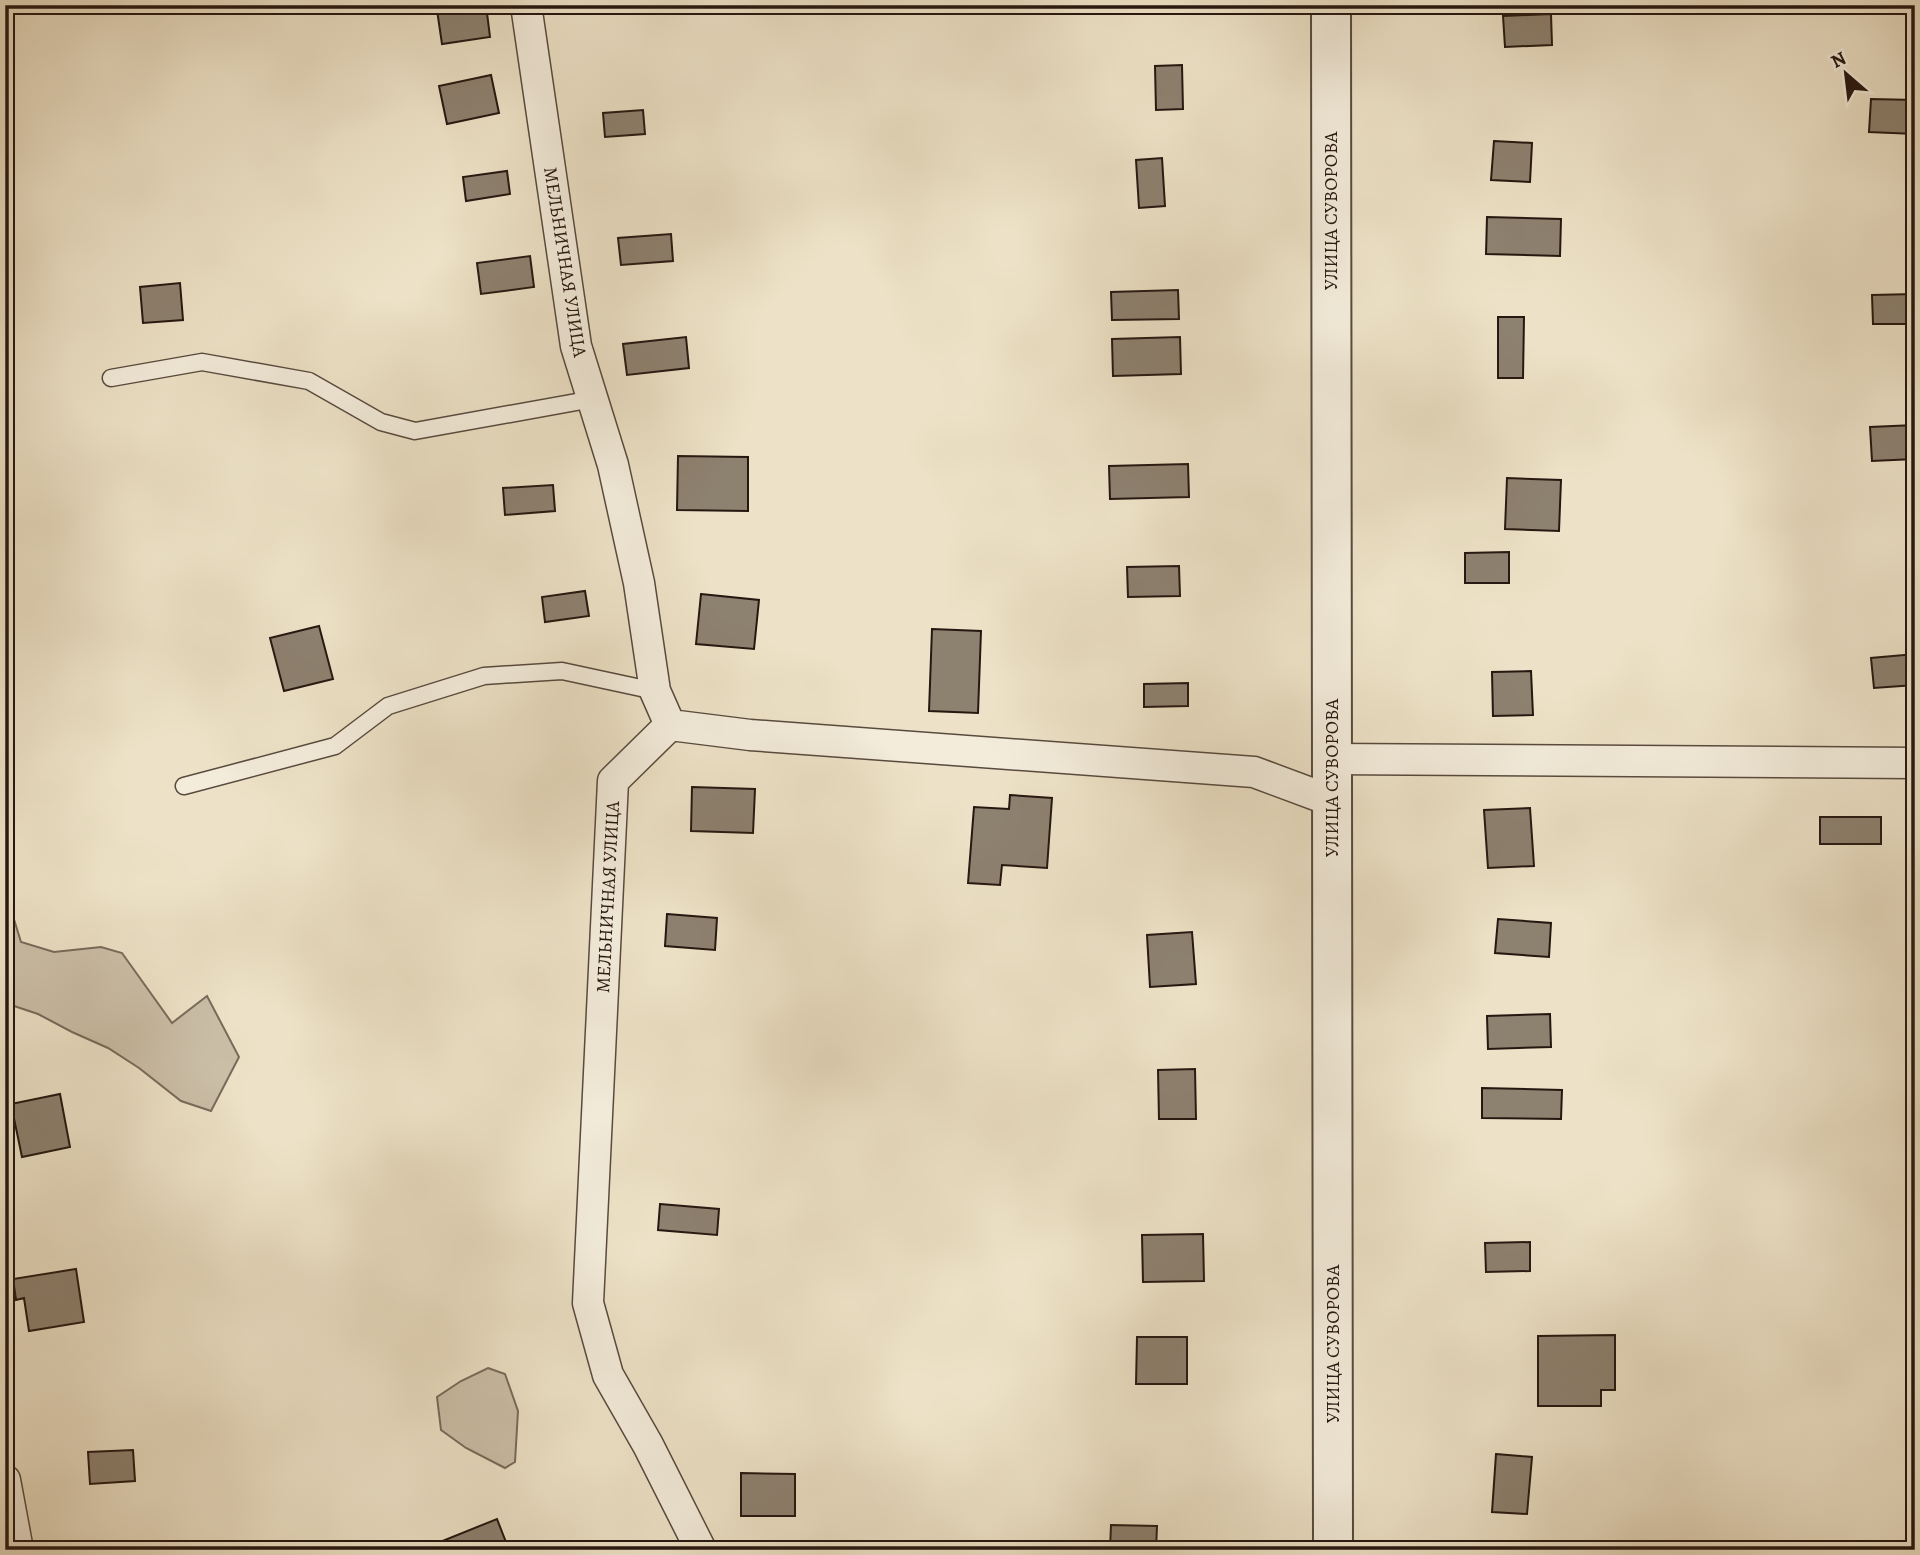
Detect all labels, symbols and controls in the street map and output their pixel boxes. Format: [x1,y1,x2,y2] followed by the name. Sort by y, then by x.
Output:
[1812,38,1882,108] north arrow
[1826,45,1851,75] text: N
[1318,131,1344,290] street label: УЛИЦА СУВОРОВА
[537,165,593,360] street label: МЕЛЬНИЧНАЯ УЛИЦА
[1319,698,1345,857] street label: УЛИЦА СУВОРОВА
[590,799,626,994] street label: МЕЛЬНИЧНАЯ УЛИЦА
[1320,1264,1346,1423] street label: УЛИЦА СУВОРОВА

